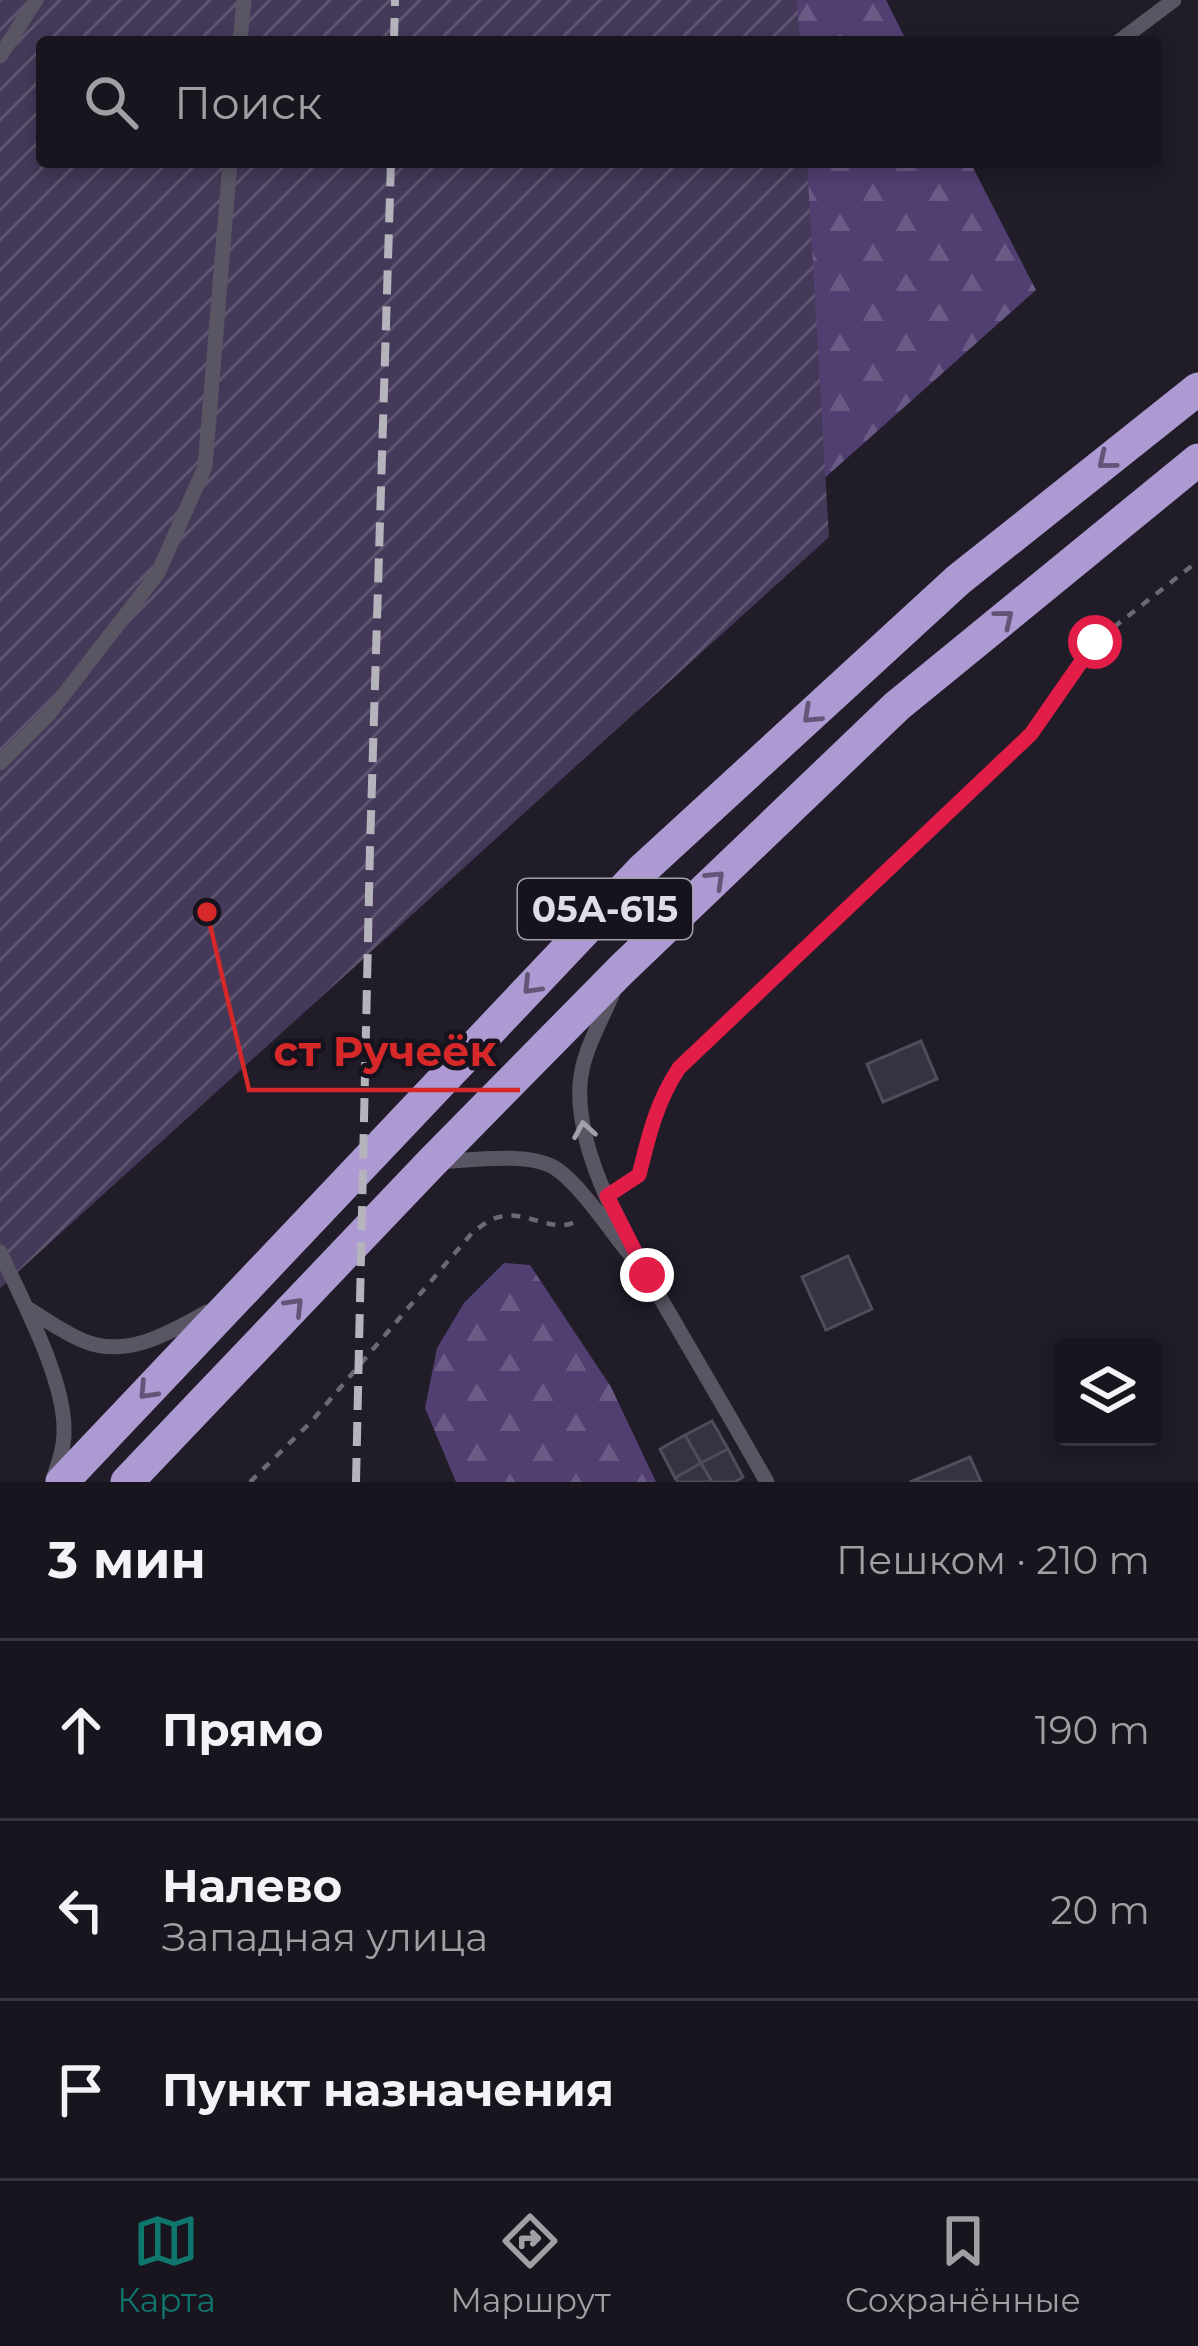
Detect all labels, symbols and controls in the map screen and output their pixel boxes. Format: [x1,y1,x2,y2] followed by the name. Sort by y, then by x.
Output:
[36,36,1162,168] search box
[78,69,144,135] icon: search
[174,75,322,130] text: Поиск
[1098,447,1120,468] one-way arrow
[992,611,1014,632] one-way arrow
[1068,615,1122,669] route start
[803,701,824,722] one-way arrow
[702,872,724,894] one-way arrow
[518,879,692,939] road number: 05А-615
[523,973,545,994] one-way arrow
[249,1012,520,1090] callout: ст Ручеёк
[274,1025,496,1077] text: ст Ручеёк
[573,1120,598,1140] one-way arrow
[620,1248,674,1302] route end
[280,1298,302,1320] one-way arrow
[1054,1338,1162,1446] map controls
[1054,1338,1162,1446] button: layers
[139,1378,161,1399] one-way arrow
[48,1529,206,1591] text: 3 мин
[836,1536,1150,1584] text: Пешком · 210 m
[48,1697,114,1763] icon: ahead
[162,1702,323,1757] text: Прямо
[1035,1706,1150,1754] text: 190 m
[162,1858,342,1913] text: Налево
[48,1877,114,1943] icon: left
[1051,1886,1150,1934] text: 20 m
[162,1913,488,1961] text: Западная улица
[48,2057,114,2123] icon: arrive
[162,2062,614,2117] text: Пункт назначения
[117,2208,216,2320] tab: Карта
[450,2208,611,2320] tab: Маршрут
[845,2208,1081,2320] tab: Сохранённые

